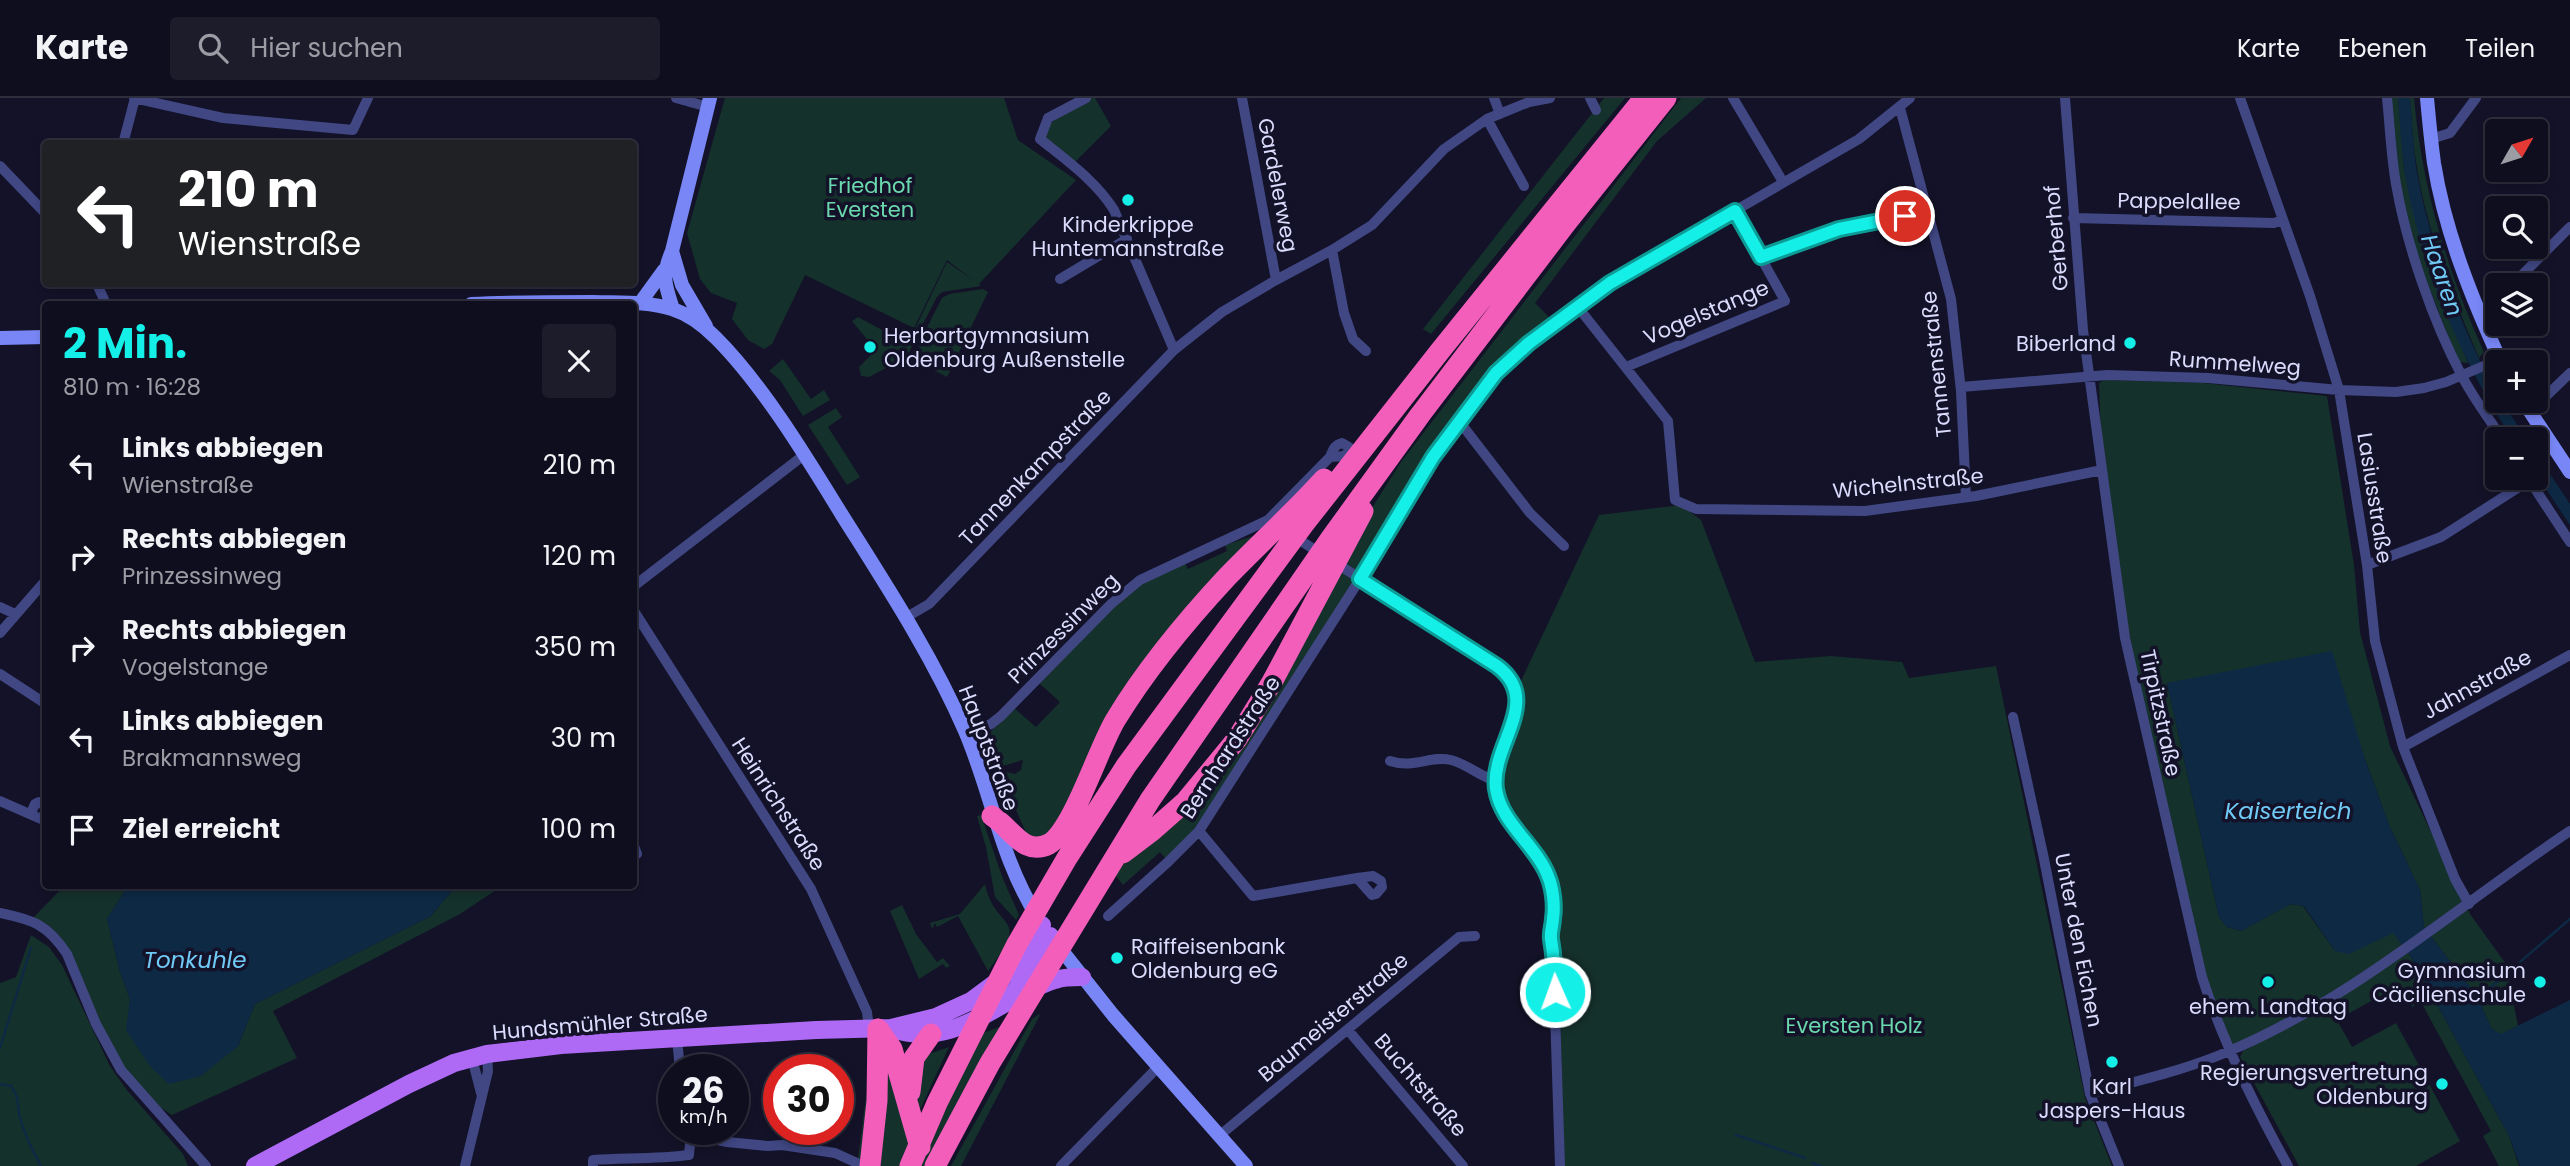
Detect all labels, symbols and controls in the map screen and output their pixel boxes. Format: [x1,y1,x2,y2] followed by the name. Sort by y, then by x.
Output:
[170,17,660,80] search box
[35,24,128,71] text: Karte
[194,29,232,67] icon: search
[250,30,403,66] text: Hier suchen
[2237,32,2300,65] text: Karte
[2338,32,2427,65] text: Ebenen
[2465,32,2535,65] text: Teilen
[1251,115,1305,255] street label: Gardelerweg
[2485,119,2548,182] north arrow
[2485,119,2548,490] map controls
[178,156,319,224] text: 210 m
[63,168,154,259] icon: left
[826,171,914,224] park label: Friedhof Eversten
[2037,184,2075,292] street label: Gerberhof
[2117,185,2241,217] street label: Pappelallee
[1875,186,1935,246] pin
[1120,192,1136,208] marker: Kinderkrippe Huntemannstraße
[2485,196,2548,259] button: search
[1886,197,1924,235] icon: arrive
[1032,210,1224,263] place label: Kinderkrippe Huntemannstraße
[178,221,361,266] text: Wienstraße
[2413,230,2471,320] water label: Haaren
[1639,273,1773,351] street label: Vogelstange
[2485,273,2548,336] button: layers
[1914,289,1958,439] street label: Tannenstraße
[63,314,187,373] text: 2 Min.
[884,321,1125,374] place label: Herbartgymnasium Oldenburg Außenstelle
[542,324,616,398] button: close
[2016,329,2116,358] place label: Biberland
[2122,335,2138,351] marker: Biberland
[862,339,878,355] marker: Herbartgymnasium Oldenburg Außenstelle
[2168,344,2302,382] street label: Rummelweg
[2485,350,2548,413] button: +
[63,371,201,403] text: 810 m · 16:28
[952,382,1118,552] street label: Tannenkampstraße
[2485,427,2548,490] button: −
[122,430,324,466] text: Links abbiegen
[2350,431,2400,565] street label: Lasiusstraße
[63,447,101,485] icon: left
[543,447,616,483] text: 210 m
[1831,461,1985,505] street label: Wichelnstraße
[122,469,254,501] text: Wienstraße
[122,521,347,557] text: Rechts abbiegen
[63,538,101,576] icon: right
[543,538,616,574] text: 120 m
[122,560,282,592] text: Prinzessinweg
[1001,566,1125,690] street label: Prinzessinweg
[122,612,347,648] text: Rechts abbiegen
[63,629,101,667] icon: right
[534,629,616,665] text: 350 m
[2417,642,2537,726] street label: Jahnstraße
[2133,647,2189,779] street label: Tirpitzstraße
[122,651,268,683] text: Vogelstange
[1173,670,1287,824] street label: Bernhardstraße
[952,681,1026,815] street label: Hauptstraße
[122,703,324,739] text: Links abbiegen
[63,720,101,758] icon: left
[551,720,616,756] text: 30 m
[725,732,833,876] street label: Heinrichstraße
[122,742,301,774] text: Brakmannsweg
[2225,795,2351,827] water label: Kaiserteich
[63,811,101,849] icon: arrive
[122,811,280,847] text: Ziel erreicht
[541,811,616,847] text: 100 m
[2048,851,2110,1029] street label: Unter den Eichen
[1131,932,1285,985] place label: Raiffeisenbank Oldenburg eG
[143,944,247,976] water label: Tonkuhle
[1252,946,1414,1088] street label: Baumeisterstraße
[1109,950,1125,966] marker: Raiffeisenbank Oldenburg eG
[1518,955,1592,1029] position arrow
[2372,956,2526,1009] place label: Gymnasium Cäcilienschule
[2260,974,2276,990] marker: ehem. Landtag
[2532,974,2548,990] marker: Gymnasium Cäcilienschule
[2189,992,2347,1021] place label: ehem. Landtag
[491,999,709,1047] street label: Hundsmühler Straße
[1786,1011,1922,1040] park label: Eversten Holz
[1368,1027,1474,1143] street label: Buchtstraße
[763,1054,854,1145] speed limit sign: 30
[2104,1054,2120,1070] marker: Karl Jaspers-Haus
[2200,1058,2428,1111] place label: Regierungsvertretung Oldenburg
[682,1066,725,1115] text: 26
[2039,1072,2186,1125] place label: Karl Jaspers-Haus
[2434,1076,2450,1092] marker: Regierungsvertretung Oldenburg
[680,1104,727,1129] text: km/h

